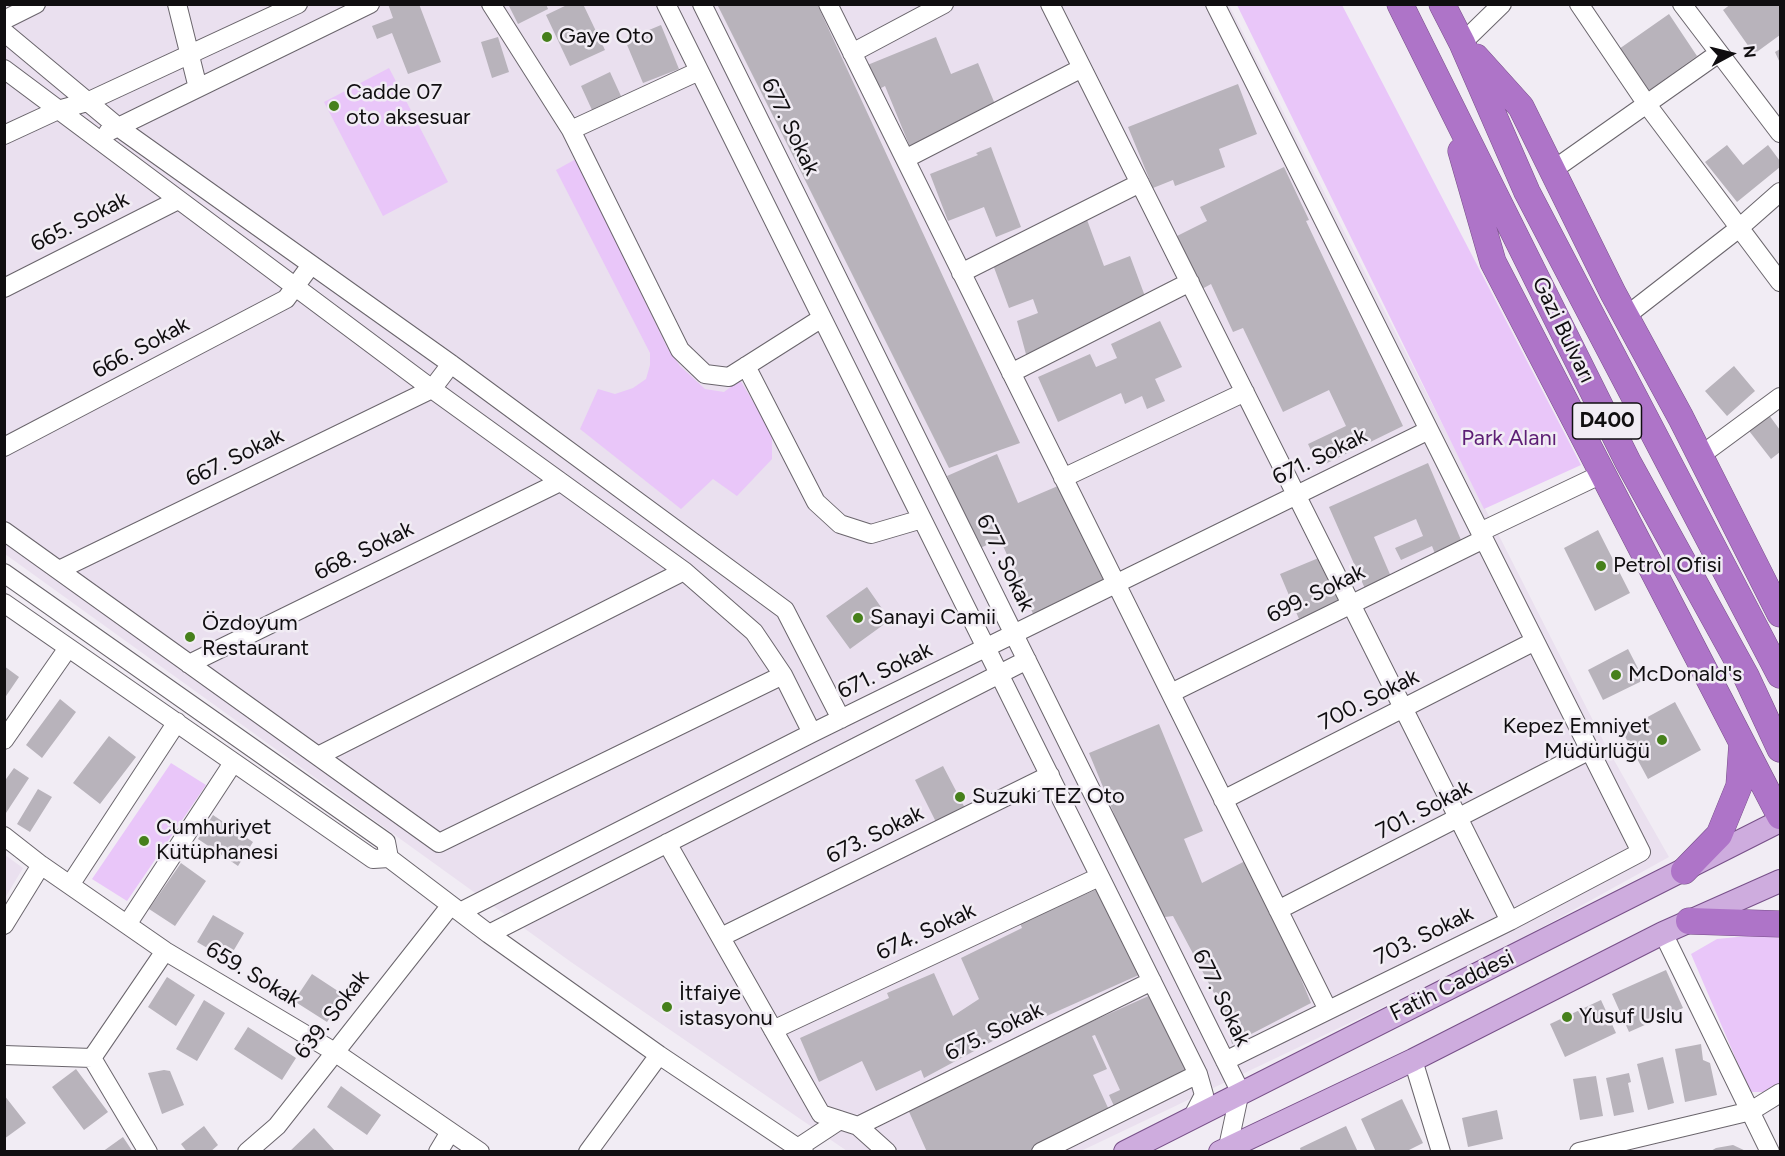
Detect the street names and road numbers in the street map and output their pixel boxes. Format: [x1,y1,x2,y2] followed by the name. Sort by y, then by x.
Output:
[755,74,825,180] street label: 677. Sokak
[27,186,133,258] street label: 665. Sokak
[1526,273,1600,387] street label: Gazi Bulvarı
[88,311,194,385] street label: 666. Sokak
[1572,403,1642,439] road number: D400
[182,423,288,493] street label: 667. Sokak
[1268,423,1372,491] street label: 671. Sokak
[970,510,1040,616] street label: 677. Sokak
[310,516,418,586] street label: 668. Sokak
[1263,559,1369,629] street label: 699. Sokak
[833,637,937,705] street label: 671. Sokak
[1315,664,1423,736] street label: 700. Sokak
[1372,775,1476,845] street label: 701. Sokak
[822,800,928,870] street label: 673. Sokak
[872,898,980,966] street label: 674. Sokak
[1370,901,1478,971] street label: 703. Sokak
[201,936,305,1014] street label: 659. Sokak
[1186,945,1256,1051] street label: 677. Sokak
[1386,945,1518,1027] street label: Fatih Caddesi
[289,965,375,1065] street label: 639. Sokak
[941,997,1047,1067] street label: 675. Sokak

